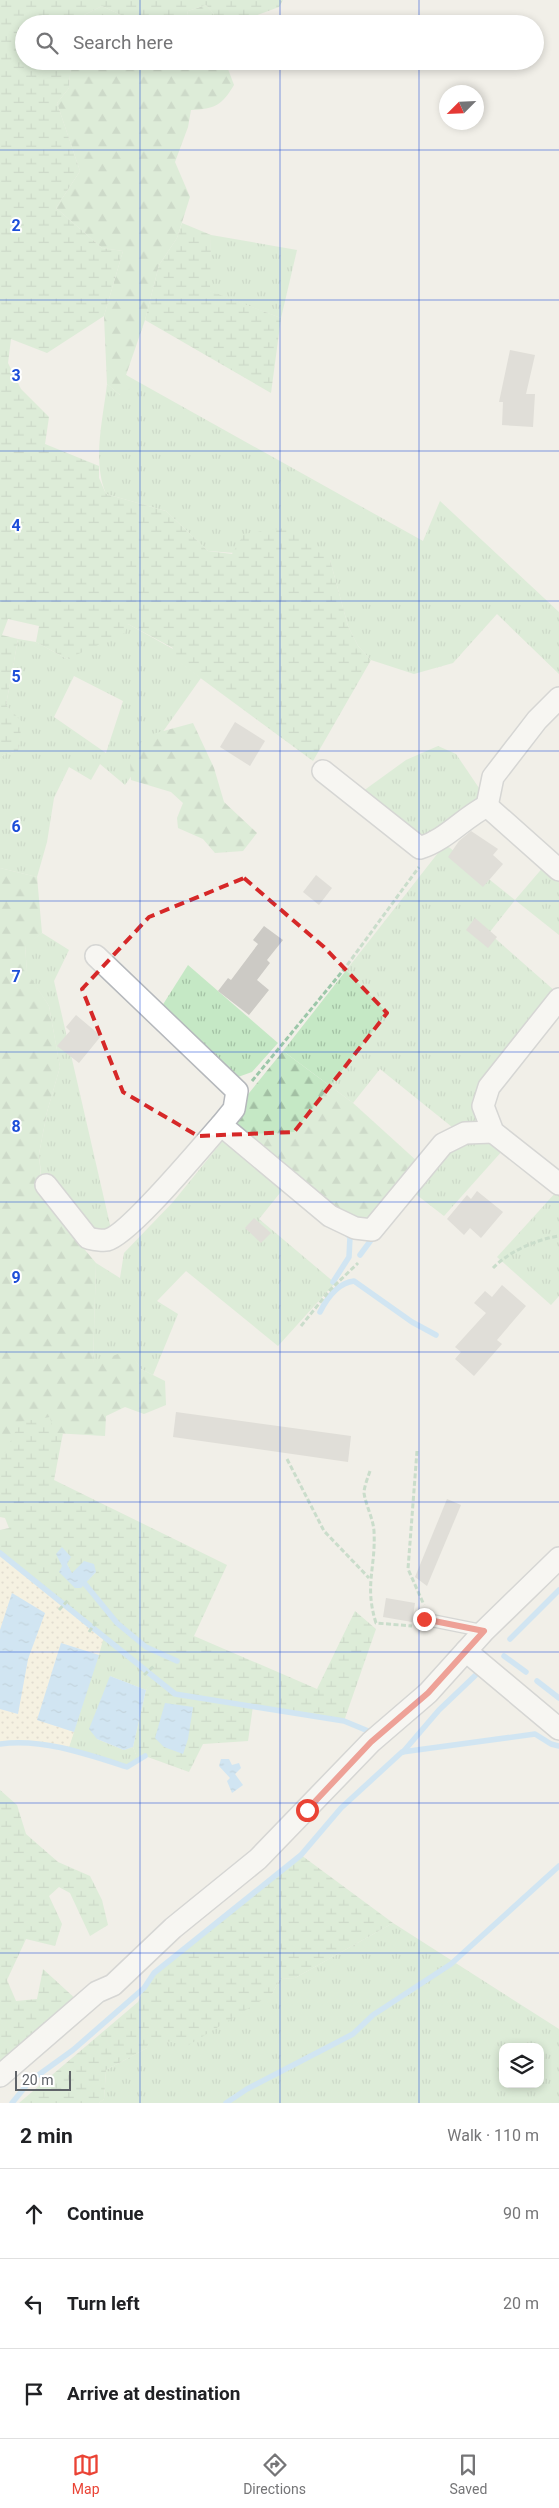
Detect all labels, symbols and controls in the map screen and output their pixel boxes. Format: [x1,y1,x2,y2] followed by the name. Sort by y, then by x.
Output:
[15,15,544,70] search box
[33,29,61,57] icon: search
[73,31,173,54] text: Search here
[439,85,484,130] north arrow
[11,216,21,235] text: 2
[11,366,21,385] text: 3
[11,516,21,535] text: 4
[11,667,21,686] text: 5
[11,817,21,836] text: 6
[11,967,21,986] text: 7
[11,1117,21,1136] text: 8
[11,1268,21,1287] text: 9
[413,1608,436,1631] route end
[296,1799,319,1822] route start
[499,2043,544,2088] map controls
[499,2043,544,2088] button: layers
[15,2068,71,2091] scale bar
[22,2072,54,2088] text: 20 m
[20,2124,73,2148] text: 2 min
[447,2126,539,2145] text: Walk · 110 m
[20,2200,48,2228] icon: ahead
[67,2202,144,2225] text: Continue
[503,2204,539,2223] text: 90 m
[20,2290,48,2318] icon: left
[67,2292,140,2315] text: Turn left
[503,2294,539,2313] text: 20 m
[20,2380,48,2408] icon: arrive
[67,2382,240,2405] text: Arrive at destination
[72,2451,100,2497] tab: Map
[243,2451,306,2497] tab: Directions
[449,2451,487,2497] tab: Saved

